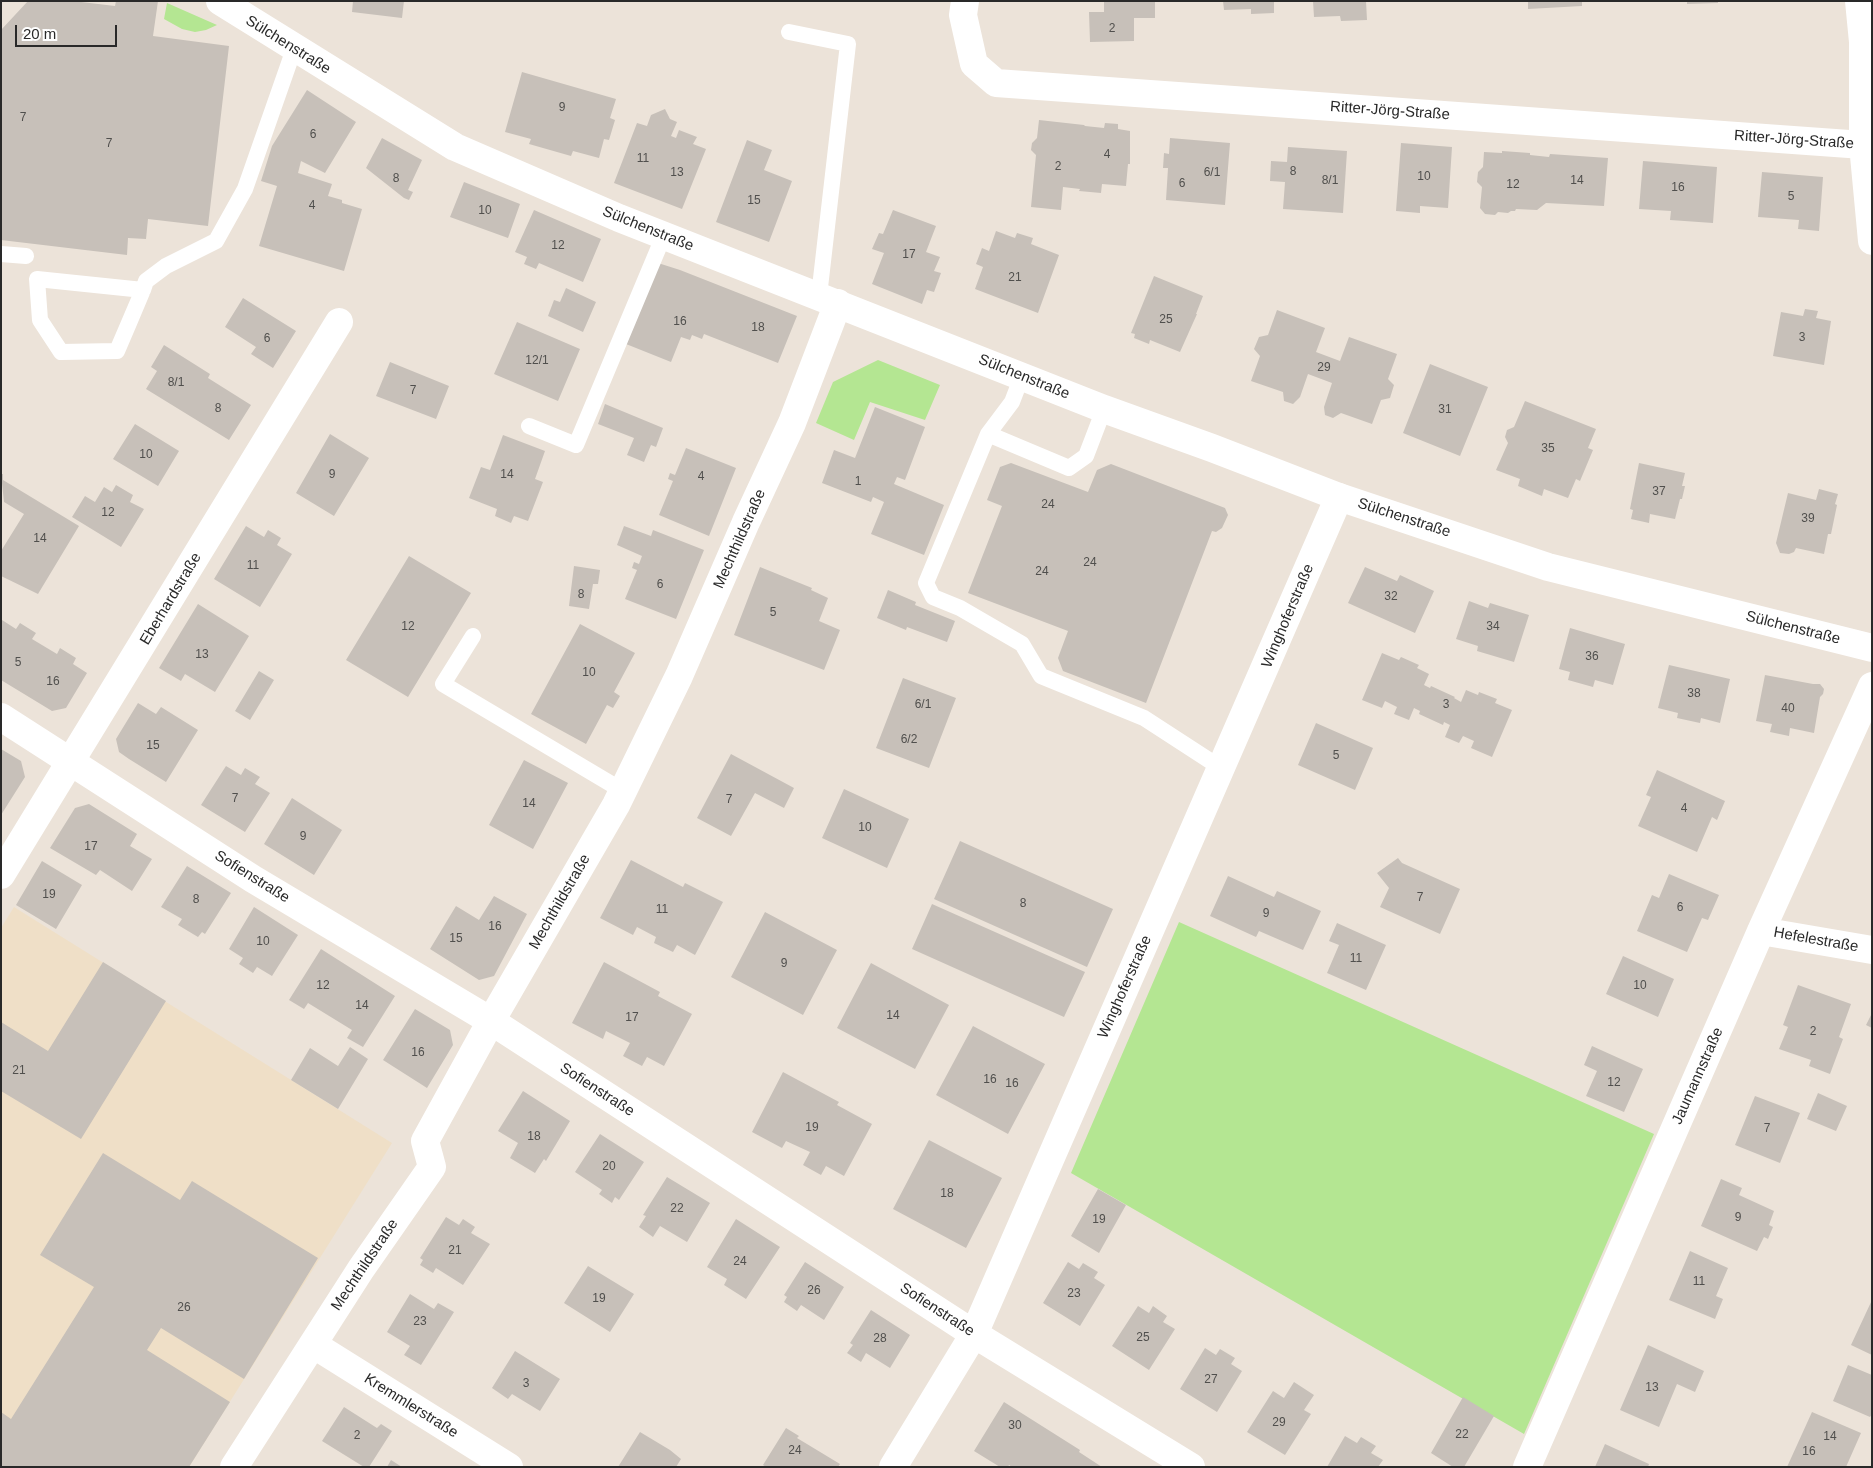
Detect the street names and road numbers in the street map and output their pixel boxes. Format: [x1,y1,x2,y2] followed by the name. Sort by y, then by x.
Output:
[242,12,334,78] street label: Sülchenstraße
[1330,98,1450,124] street label: Ritter-Jörg-Straße
[1734,127,1854,153] street label: Ritter-Jörg-Straße
[600,203,696,255] street label: Sülchenstraße
[976,351,1072,403] street label: Sülchenstraße
[710,487,770,591] street label: Mechthildstraße
[1355,494,1453,542] street label: Sülchenstraße
[136,550,206,648] street label: Eberhardstraße
[1258,561,1318,671] street label: Winghoferstraße
[1744,608,1842,648] street label: Sülchenstraße
[211,847,293,907] street label: Sofienstraße
[526,851,594,953] street label: Mechthildstraße
[1772,924,1860,956] street label: Hefelestraße
[1094,933,1156,1041] street label: Winghoferstraße
[1669,1025,1727,1127] street label: Jaumannstraße
[556,1059,638,1121] street label: Sofienstraße
[328,1216,402,1314] street label: Mechthildstraße
[896,1279,978,1341] street label: Sofienstraße
[361,1370,461,1442] street label: Kremmlerstraße

